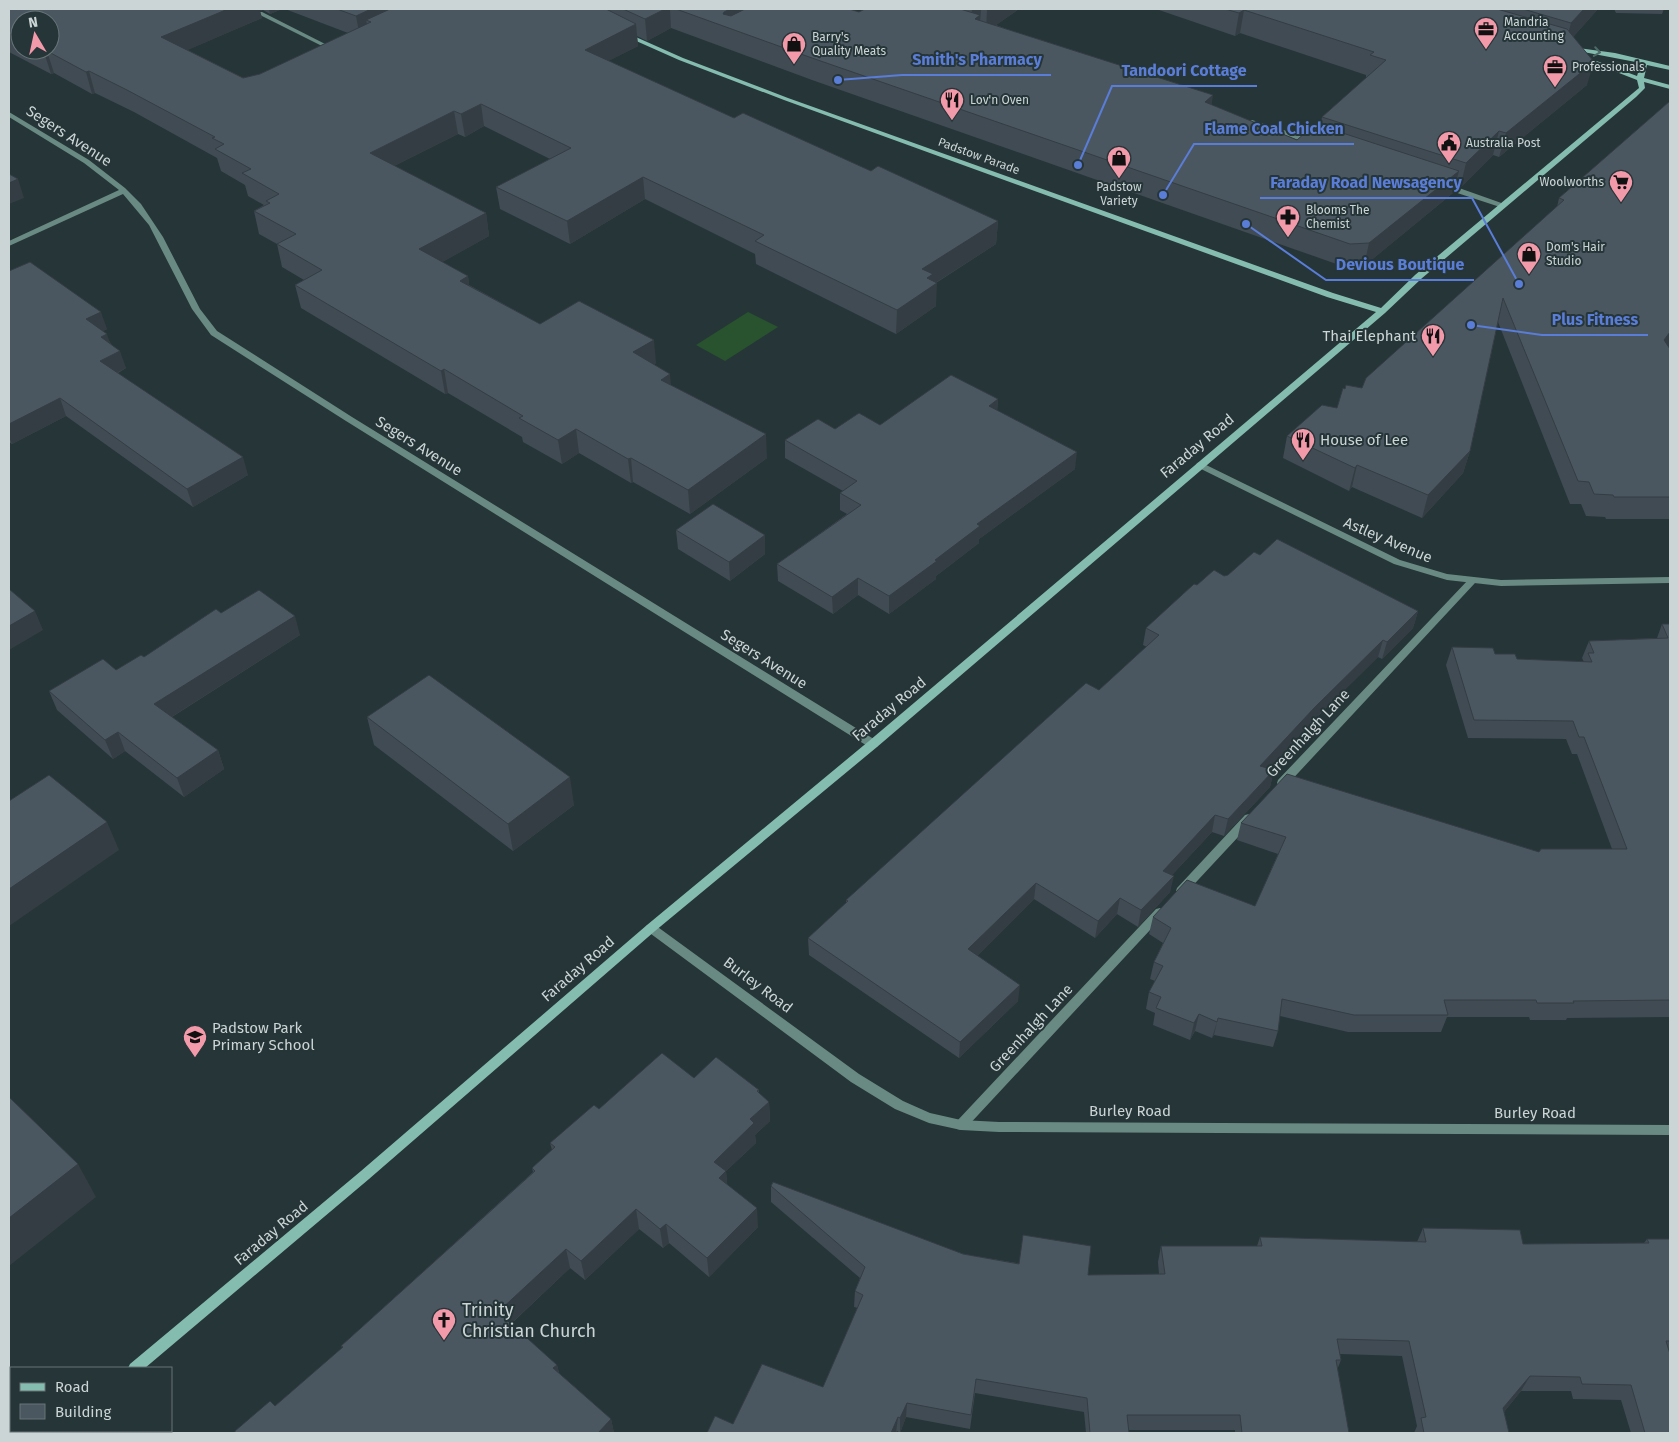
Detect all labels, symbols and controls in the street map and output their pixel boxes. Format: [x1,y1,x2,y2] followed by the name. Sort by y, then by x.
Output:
[10,10,60,60] north arrow
[27,14,39,32] text: N
[1504,15,1565,43] place label: Mandria Accounting
[1473,16,1499,50] office icon: Mandria Accounting
[812,30,887,58] place label: Barry's Quality Meats
[781,31,807,65] shop icon: Barry's Quality Meats
[902,44,1051,75] callout: Smith's Pharmacy
[1592,47,1601,57] one-way arrow
[912,50,1042,69] text: Smith's Pharmacy
[1542,54,1568,88] office icon: Professionals
[1112,55,1257,86] callout: Tandoori Cottage
[1572,60,1645,74] place label: Professionals
[1121,61,1247,80] text: Tandoori Cottage
[939,87,965,121] restaurant icon: Lov'n Oven
[970,93,1029,107] place label: Lov'n Oven
[23,102,115,170] street label: Segers Avenue
[1194,113,1354,144] callout: Flame Coal Chicken
[1204,119,1344,138] text: Flame Coal Chicken
[1436,130,1462,164] public building icon: Australia Post
[936,135,1022,177] street label: Padstow Parade
[1466,136,1541,150] place label: Australia Post
[1106,145,1132,179] shop icon: Padstow Variety
[1260,167,1472,198] callout: Faraday Road Newsagency
[1608,169,1634,203] supermarket icon: Woolworths
[1270,173,1462,192] text: Faraday Road Newsagency
[1539,175,1604,189] place label: Woolworths
[1096,180,1142,208] place label: Padstow Variety
[1306,203,1370,231] place label: Blooms The Chemist
[1275,204,1301,238] pharmacy icon: Blooms The Chemist
[1546,240,1605,268] place label: Dom's Hair Studio
[1516,241,1542,275] shop icon: Dom's Hair Studio
[1326,249,1474,280] callout: Devious Boutique
[1336,255,1464,274] text: Devious Boutique
[1542,304,1648,335] callout: Plus Fitness
[1552,310,1638,329] text: Plus Fitness
[1420,323,1446,357] restaurant icon: Thai Elephant
[1323,327,1417,345] place label: Thai Elephant
[1156,410,1238,482] street label: Faraday Road
[372,412,466,480] street label: Segers Avenue
[1290,427,1316,461] restaurant icon: House of Lee
[1320,431,1408,449] place label: House of Lee
[1341,513,1435,567] street label: Astley Avenue
[717,625,811,693] street label: Segers Avenue
[848,673,930,745] street label: Faraday Road
[1262,685,1354,781] street label: Greenhalgh Lane
[538,932,618,1006] street label: Faraday Road
[720,953,796,1017] street label: Burley Road
[985,980,1077,1076] street label: Greenhalgh Lane
[212,1019,315,1054] place label: Padstow Park Primary School
[182,1024,208,1058] school or university icon: Padstow Park Primary School
[1089,1102,1171,1120] street label: Burley Road
[1494,1104,1576,1122] street label: Burley Road
[230,1197,312,1269] street label: Faraday Road
[462,1299,596,1342] place label: Trinity Christian Church
[431,1307,457,1341] church icon: Trinity Christian Church
[10,1367,172,1432] legend
[55,1378,90,1396] text: Road
[55,1403,111,1421] text: Building

